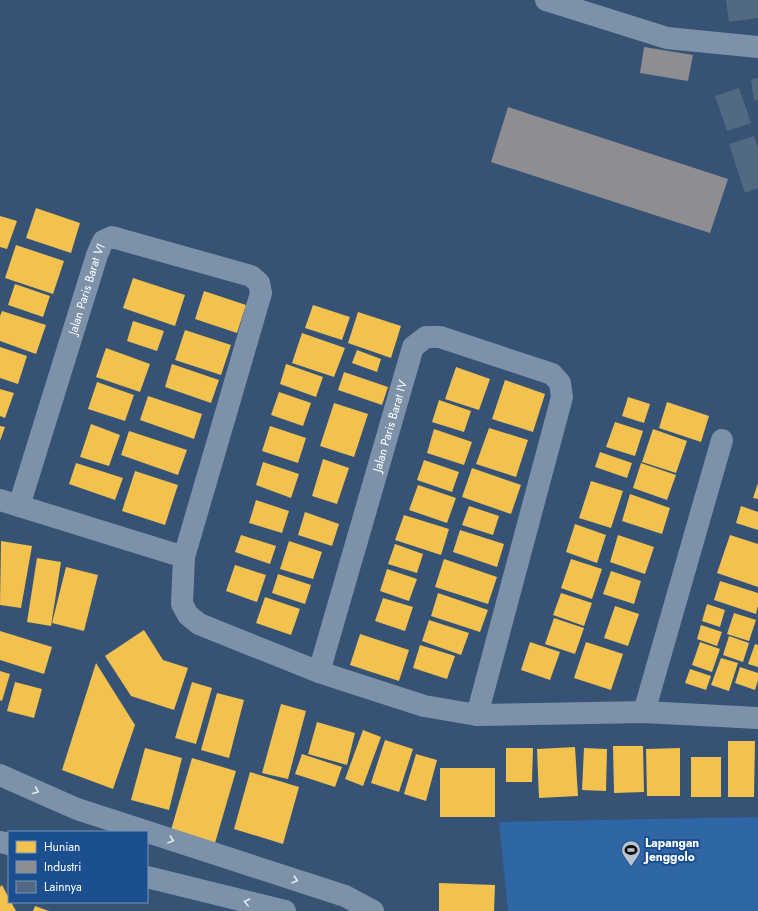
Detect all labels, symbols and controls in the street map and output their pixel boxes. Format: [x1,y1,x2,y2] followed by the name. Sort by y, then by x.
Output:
[63,241,110,339] street label: Jalan Paris Barat VI
[368,378,412,476] street label: Jalan Paris Barat IV
[32,786,39,794] one-way arrow
[8,831,148,903] legend
[643,834,699,866] place label: Lapangan Jenggolo
[167,835,174,843] one-way arrow
[44,838,80,856] text: Hunian
[620,839,642,867] sports icon: Lapangan Jenggolo
[44,858,81,876] text: Industri
[291,875,298,884] one-way arrow
[44,878,82,896] text: Lainnya
[244,898,250,906] one-way arrow

